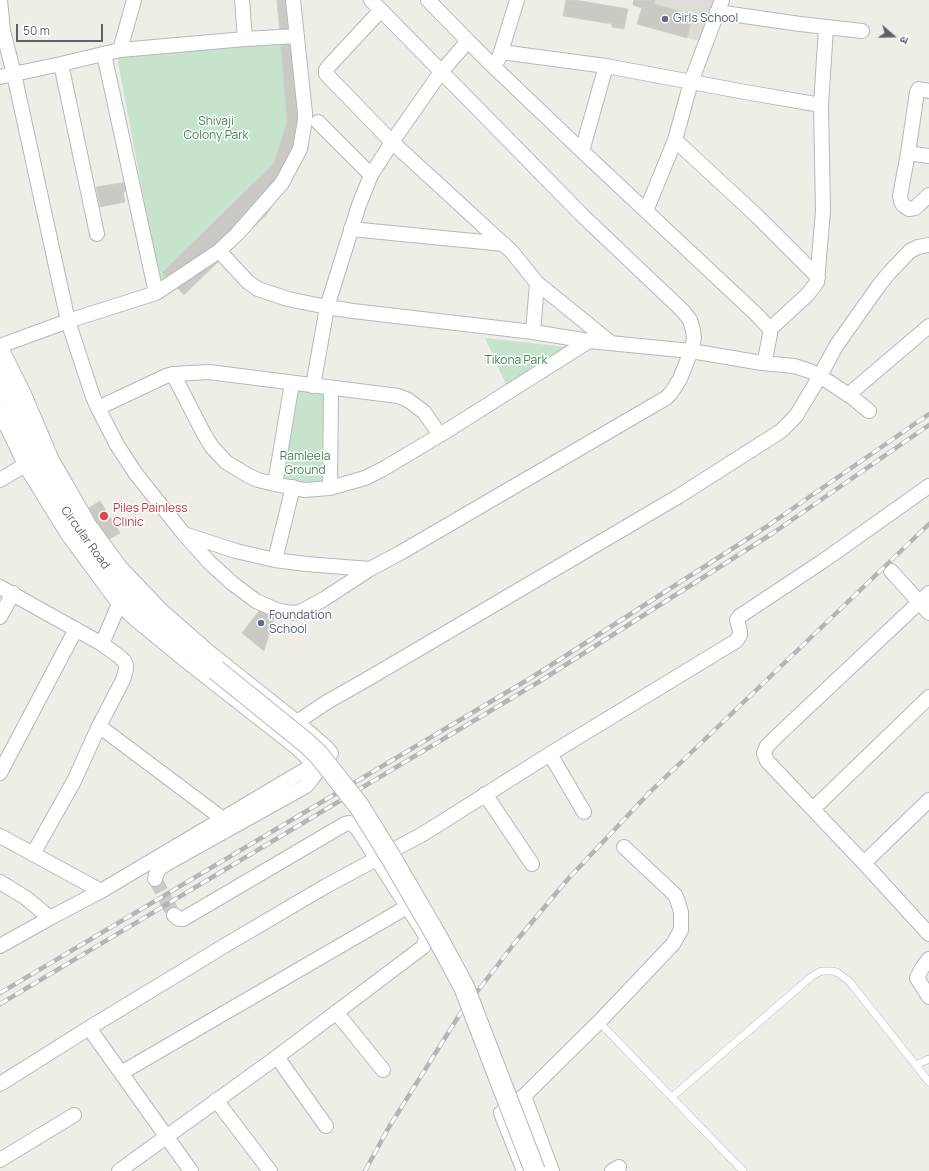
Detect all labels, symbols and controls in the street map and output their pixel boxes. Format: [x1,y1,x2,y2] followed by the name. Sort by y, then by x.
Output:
[673,12,738,26] place label: Girls School
[660,14,670,24] marker: Girls School
[18,16,105,42] scale bar
[873,16,913,56] north arrow
[23,22,50,39] text: 50 m
[897,35,913,46] text: उ
[183,115,249,143] park label: Shivaji Colony Park
[485,354,547,368] park label: Tikona Park
[280,450,330,478] park label: Ramleela Ground
[113,502,188,530] place label: Piles Painless Clinic
[57,504,113,572] street label: Circular Road
[98,510,110,522] marker: Piles Painless Clinic
[269,609,332,637] place label: Foundation School
[256,618,266,628] marker: Foundation School

